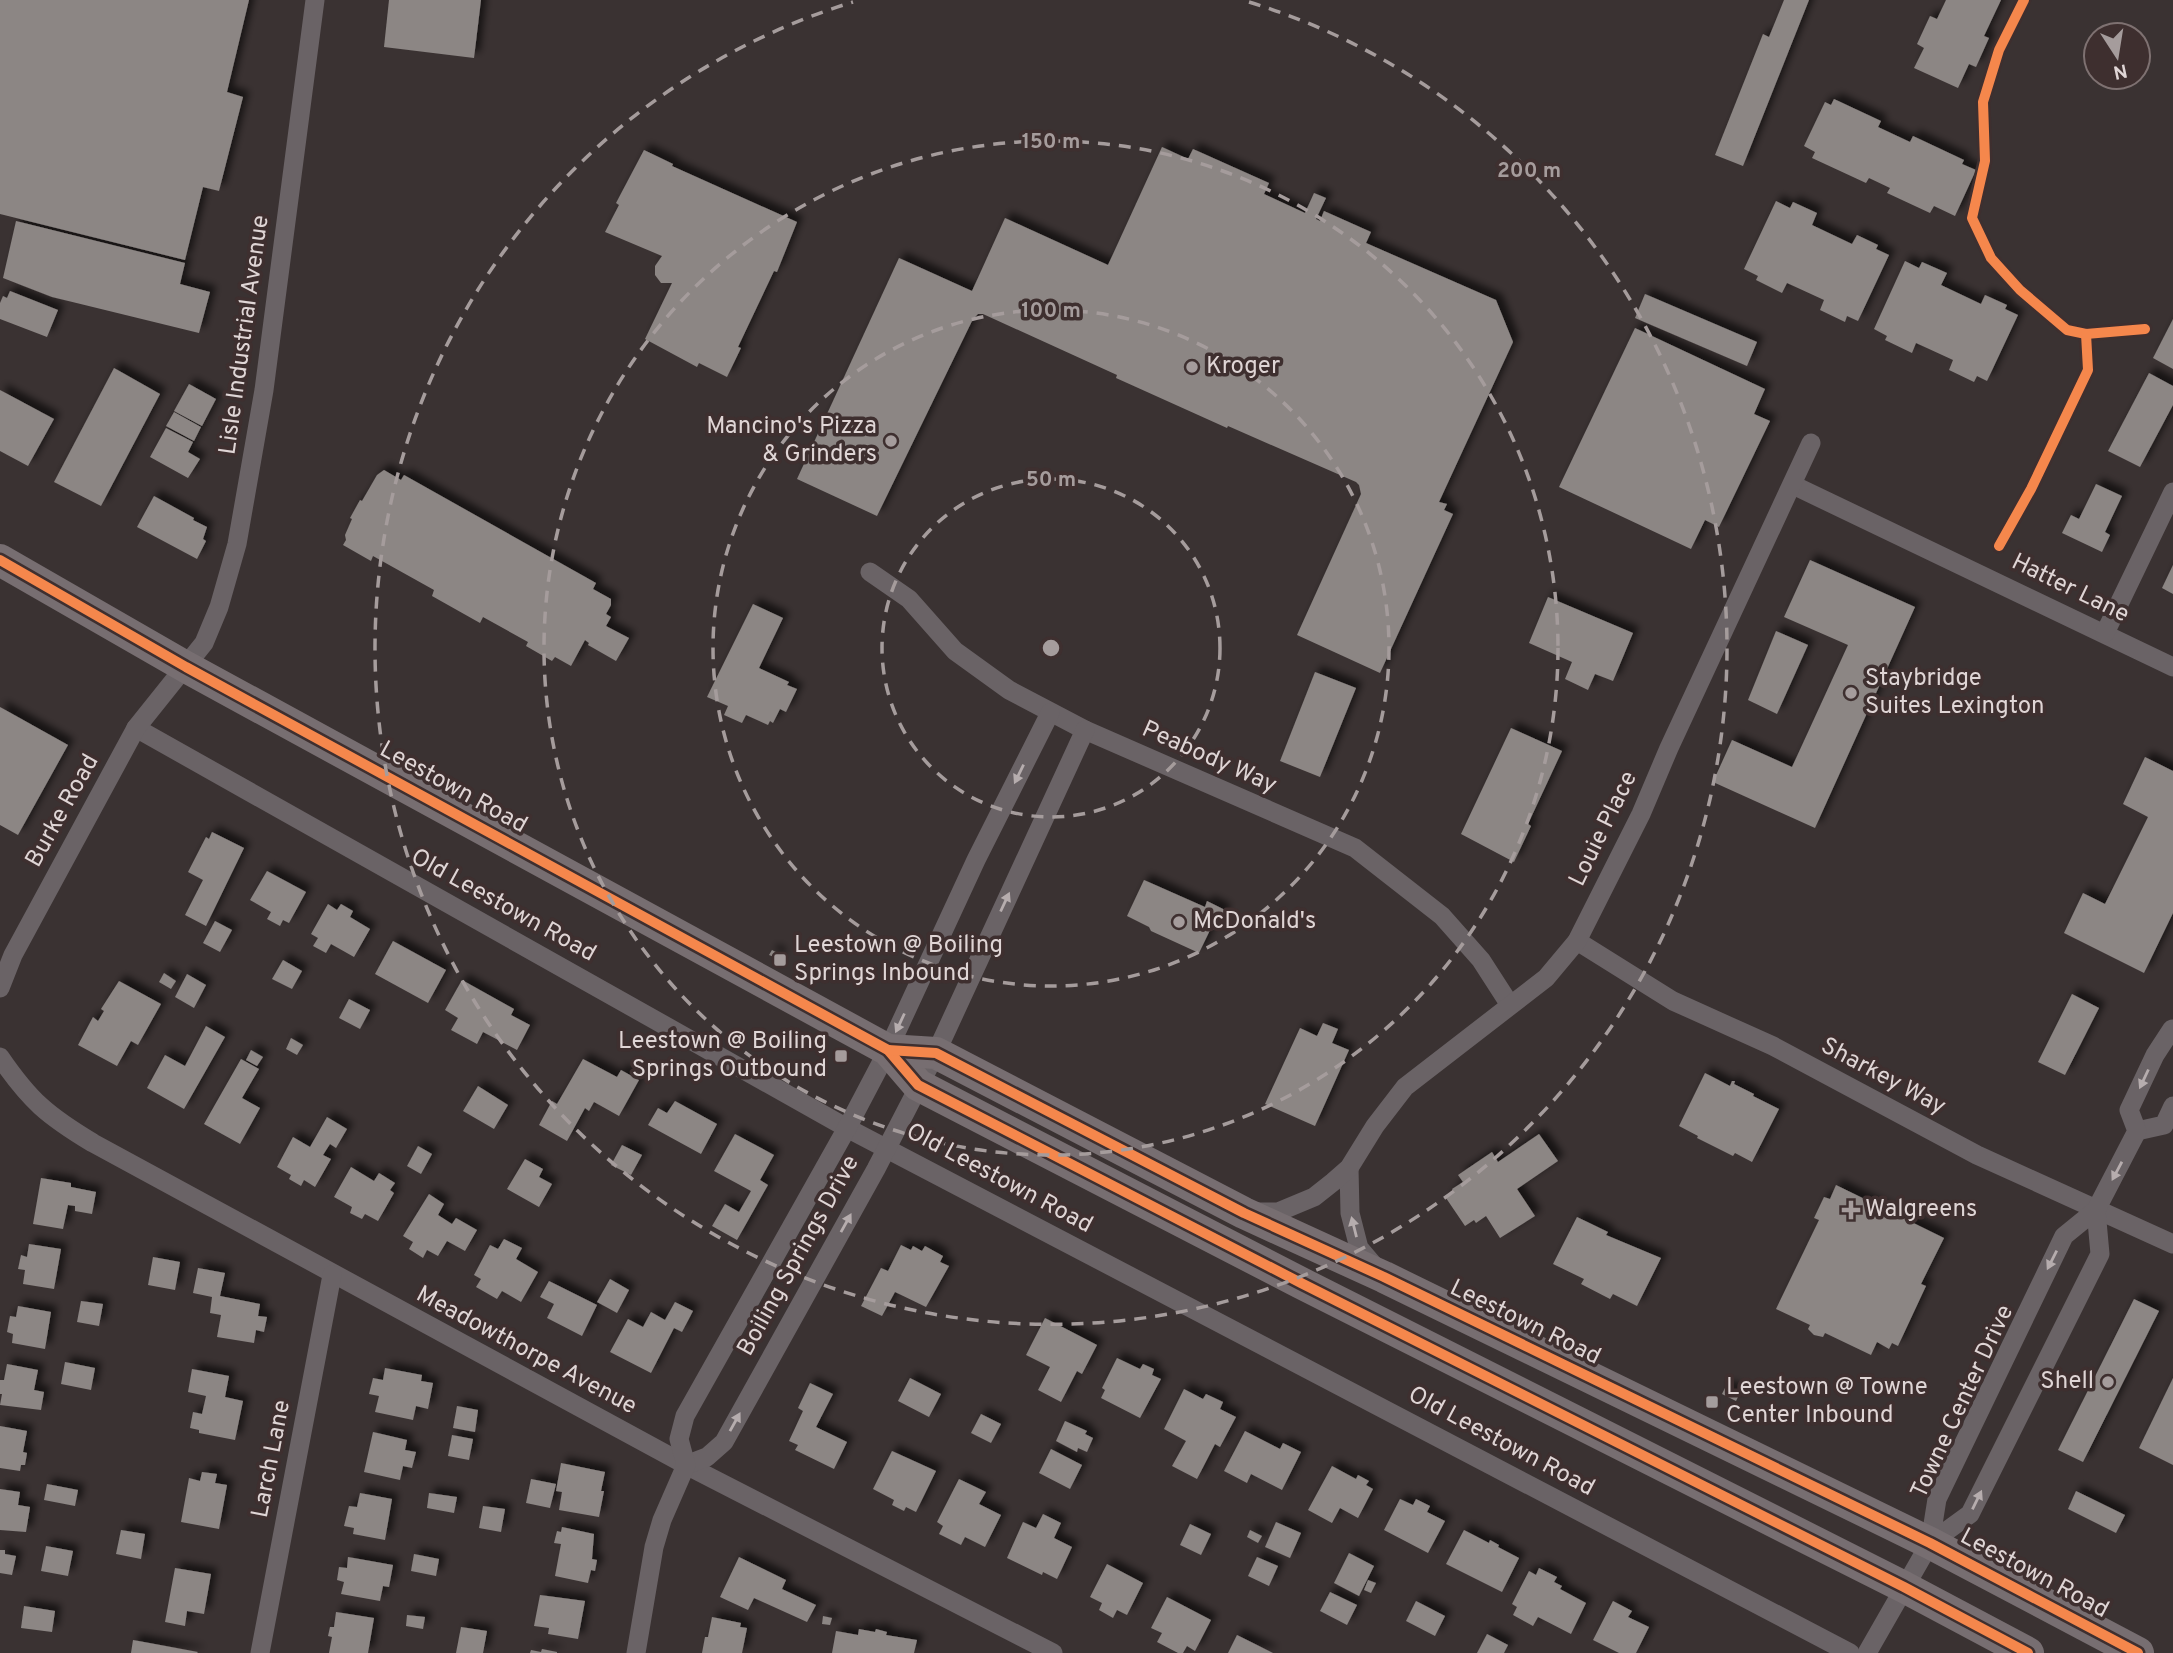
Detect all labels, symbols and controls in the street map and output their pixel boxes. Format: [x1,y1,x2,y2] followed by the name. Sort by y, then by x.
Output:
[2082,21,2152,91] north arrow
[2111,58,2129,84] text: N
[1022,129,1080,156] text: 150 m
[1497,158,1561,185] text: 200 m
[213,213,277,457] street label: Lisle Industrial Avenue
[1021,298,1081,325] text: 100 m
[1206,352,1280,382] place label: Kroger
[1184,359,1200,375] marker: Kroger
[706,412,877,470] place label: Mancino's Pizza & Grinders
[883,433,899,449] marker: Mancino's Pizza & Grinders
[1026,467,1076,494] text: 50 m
[2006,548,2134,630] street label: Hatter Lane
[1039,636,1063,660] centre of rings
[1865,664,2045,722] place label: Staybridge Suites Lexington
[1843,685,1859,701] marker: Staybridge Suites Lexington
[1137,715,1281,801] street label: Peabody Way
[374,735,532,841] street label: Leestown Road
[20,749,106,873] street label: Burke Road
[1014,764,1025,784] one-way arrow
[1563,766,1645,892] street label: Louie Place
[405,843,601,969] street label: Old Leestown Road
[999,892,1011,912] one-way arrow
[1193,907,1316,937] place label: McDonald's
[1171,914,1187,930] marker: McDonald's
[794,931,1003,989] place label: Leestown @ Boiling Springs Inbound
[772,952,788,968] marker: Leestown @ Boiling Springs Inbound
[894,1013,905,1034] one-way arrow
[618,1027,827,1085] place label: Leestown @ Boiling Springs Outbound
[1815,1032,1951,1122] street label: Sharkey Way
[833,1048,849,1064] marker: Leestown @ Boiling Springs Outbound
[2138,1069,2149,1089] one-way arrow
[900,1117,1098,1241] street label: Old Leestown Road
[731,1150,867,1362] street label: Boiling Springs Drive
[2111,1161,2123,1181] one-way arrow
[1865,1195,1977,1225] place label: Walgreens
[1843,1202,1859,1218] marker: Walgreens
[840,1214,852,1233] one-way arrow
[1348,1216,1359,1238] one-way arrow
[2047,1251,2059,1271] one-way arrow
[1445,1274,1605,1372] street label: Leestown Road
[410,1280,642,1422] street label: Meadowthorpe Avenue
[1905,1300,2021,1504] street label: Towne Center Drive
[2040,1367,2094,1397] place label: Shell
[1726,1373,1928,1431] place label: Leestown @ Towne Center Inbound
[2100,1374,2116,1390] marker: Shell
[1402,1380,1600,1504] street label: Old Leestown Road
[1704,1394,1720,1410] marker: Leestown @ Towne Center Inbound
[246,1398,298,1520] street label: Larch Lane
[729,1412,741,1432] one-way arrow
[1971,1490,1982,1510] one-way arrow
[1954,1522,2114,1626] street label: Leestown Road

